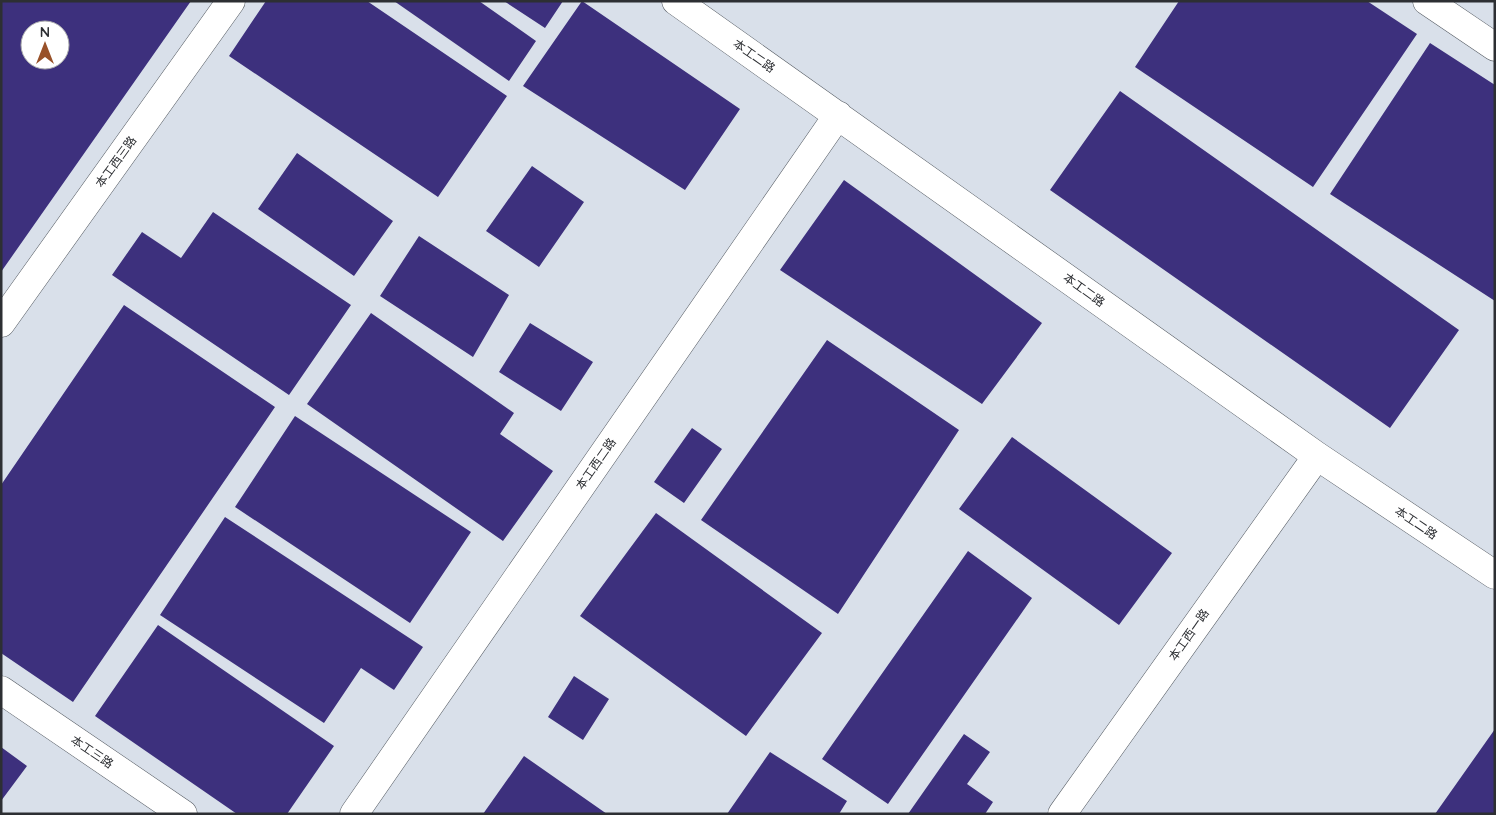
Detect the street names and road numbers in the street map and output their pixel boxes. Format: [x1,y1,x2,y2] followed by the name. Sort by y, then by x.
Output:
[730,36,778,76] street label: 本工二路
[92,133,139,190] street label: 本工西三路
[1060,269,1108,310] street label: 本工二路
[572,435,619,493] street label: 本工西二路
[1392,503,1440,542] street label: 本工二路
[1165,606,1212,664] street label: 本工西一路
[68,732,116,771] street label: 本工三路

